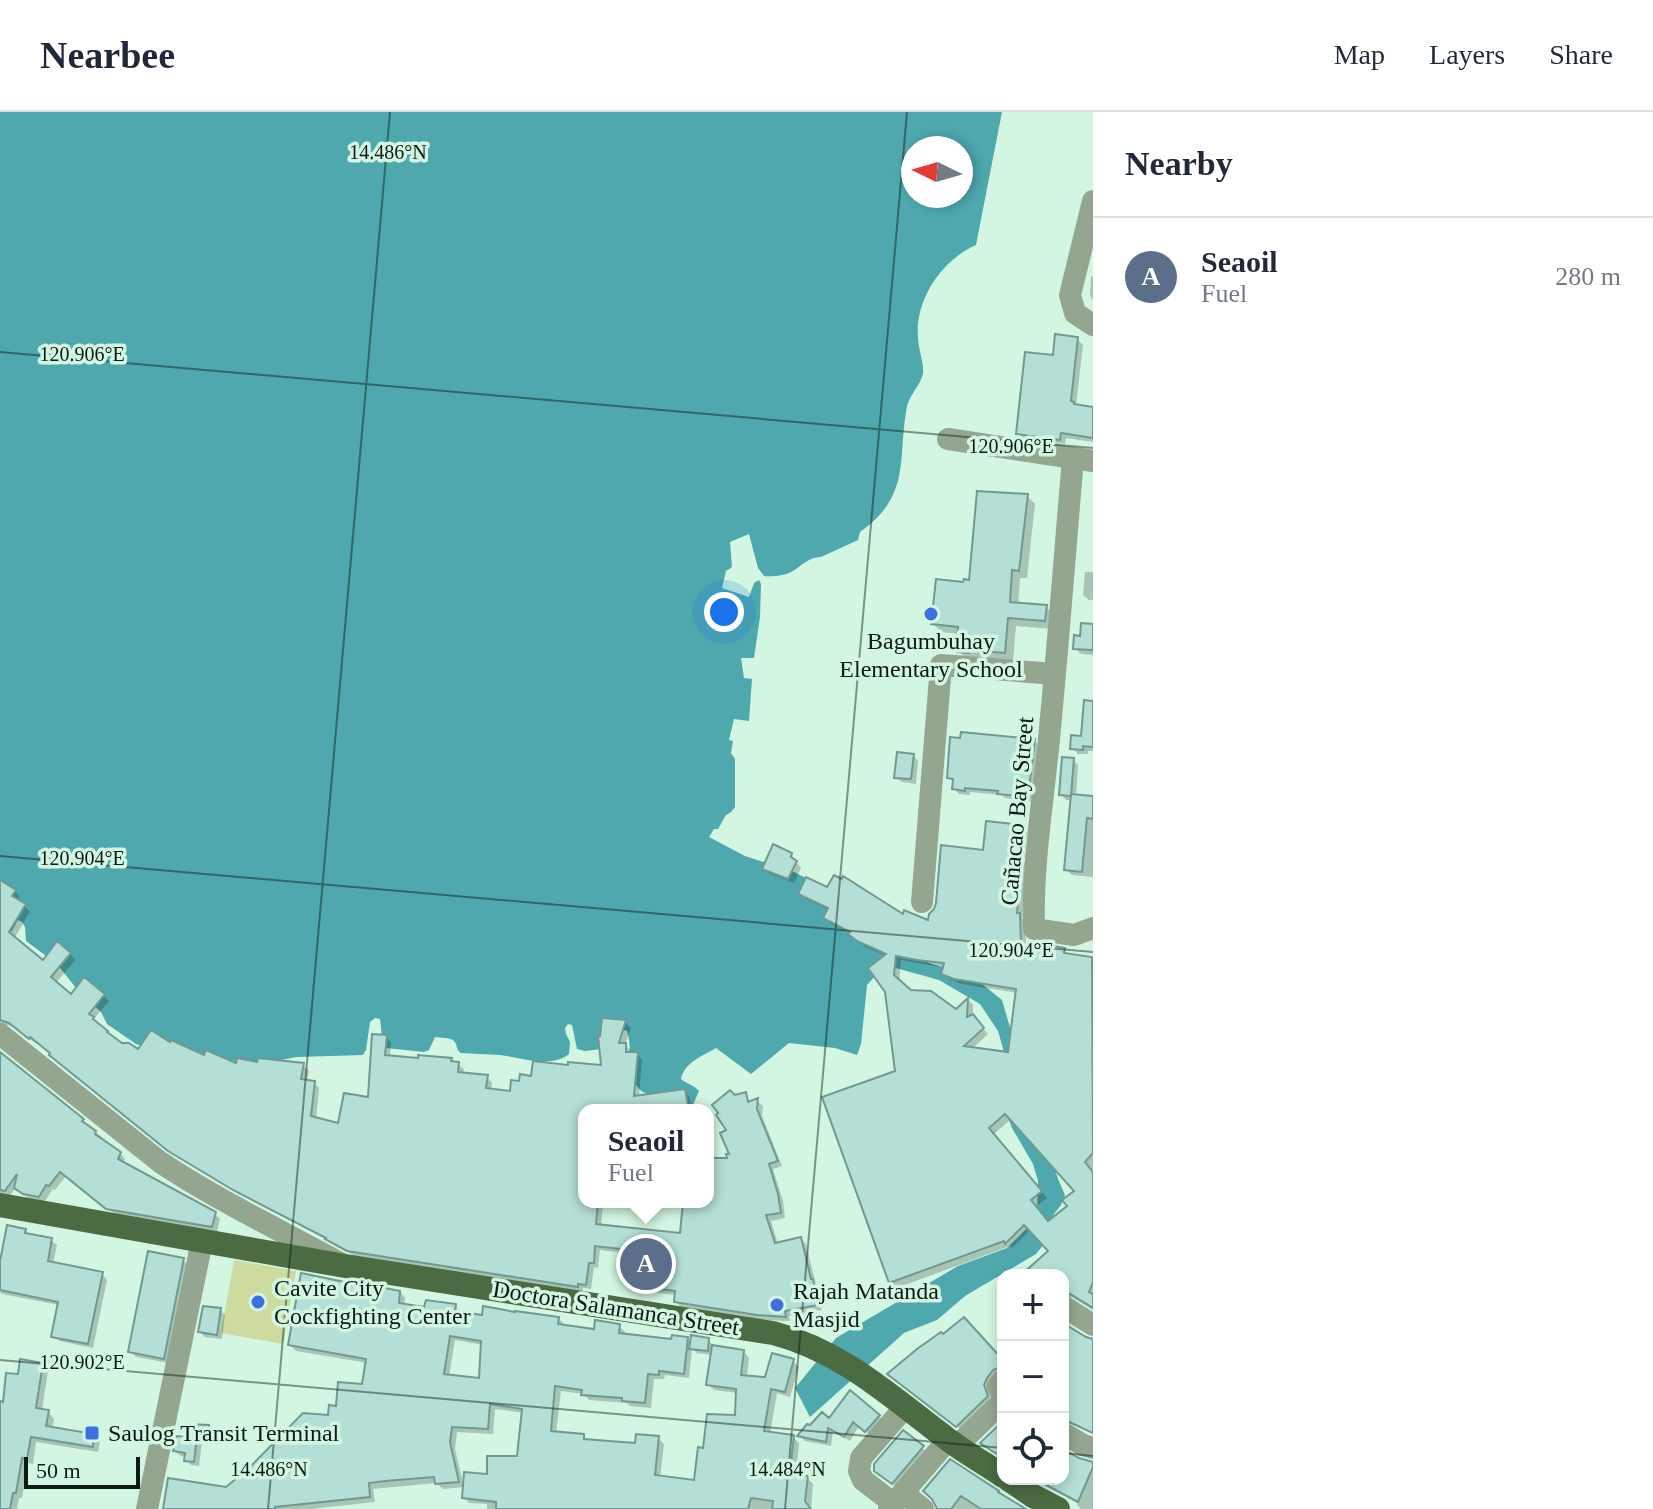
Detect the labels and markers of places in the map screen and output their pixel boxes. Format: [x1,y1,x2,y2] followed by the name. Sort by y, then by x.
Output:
[922,605,940,623] marker: Bagumbuhay Elementary School
[839,628,1023,682] place label: Bagumbuhay Elementary School
[620,1234,672,1294] pin: A
[274,1275,471,1329] place label: Cavite City Cockfighting Center
[793,1278,939,1332] place label: Rajah Matanda Masjid
[249,1293,267,1311] marker: Cavite City Cockfighting Center
[768,1296,786,1314] marker: Rajah Matanda Masjid
[108,1420,340,1446] place label: Saulog Transit Terminal
[83,1424,101,1442] marker: Saulog Transit Terminal

